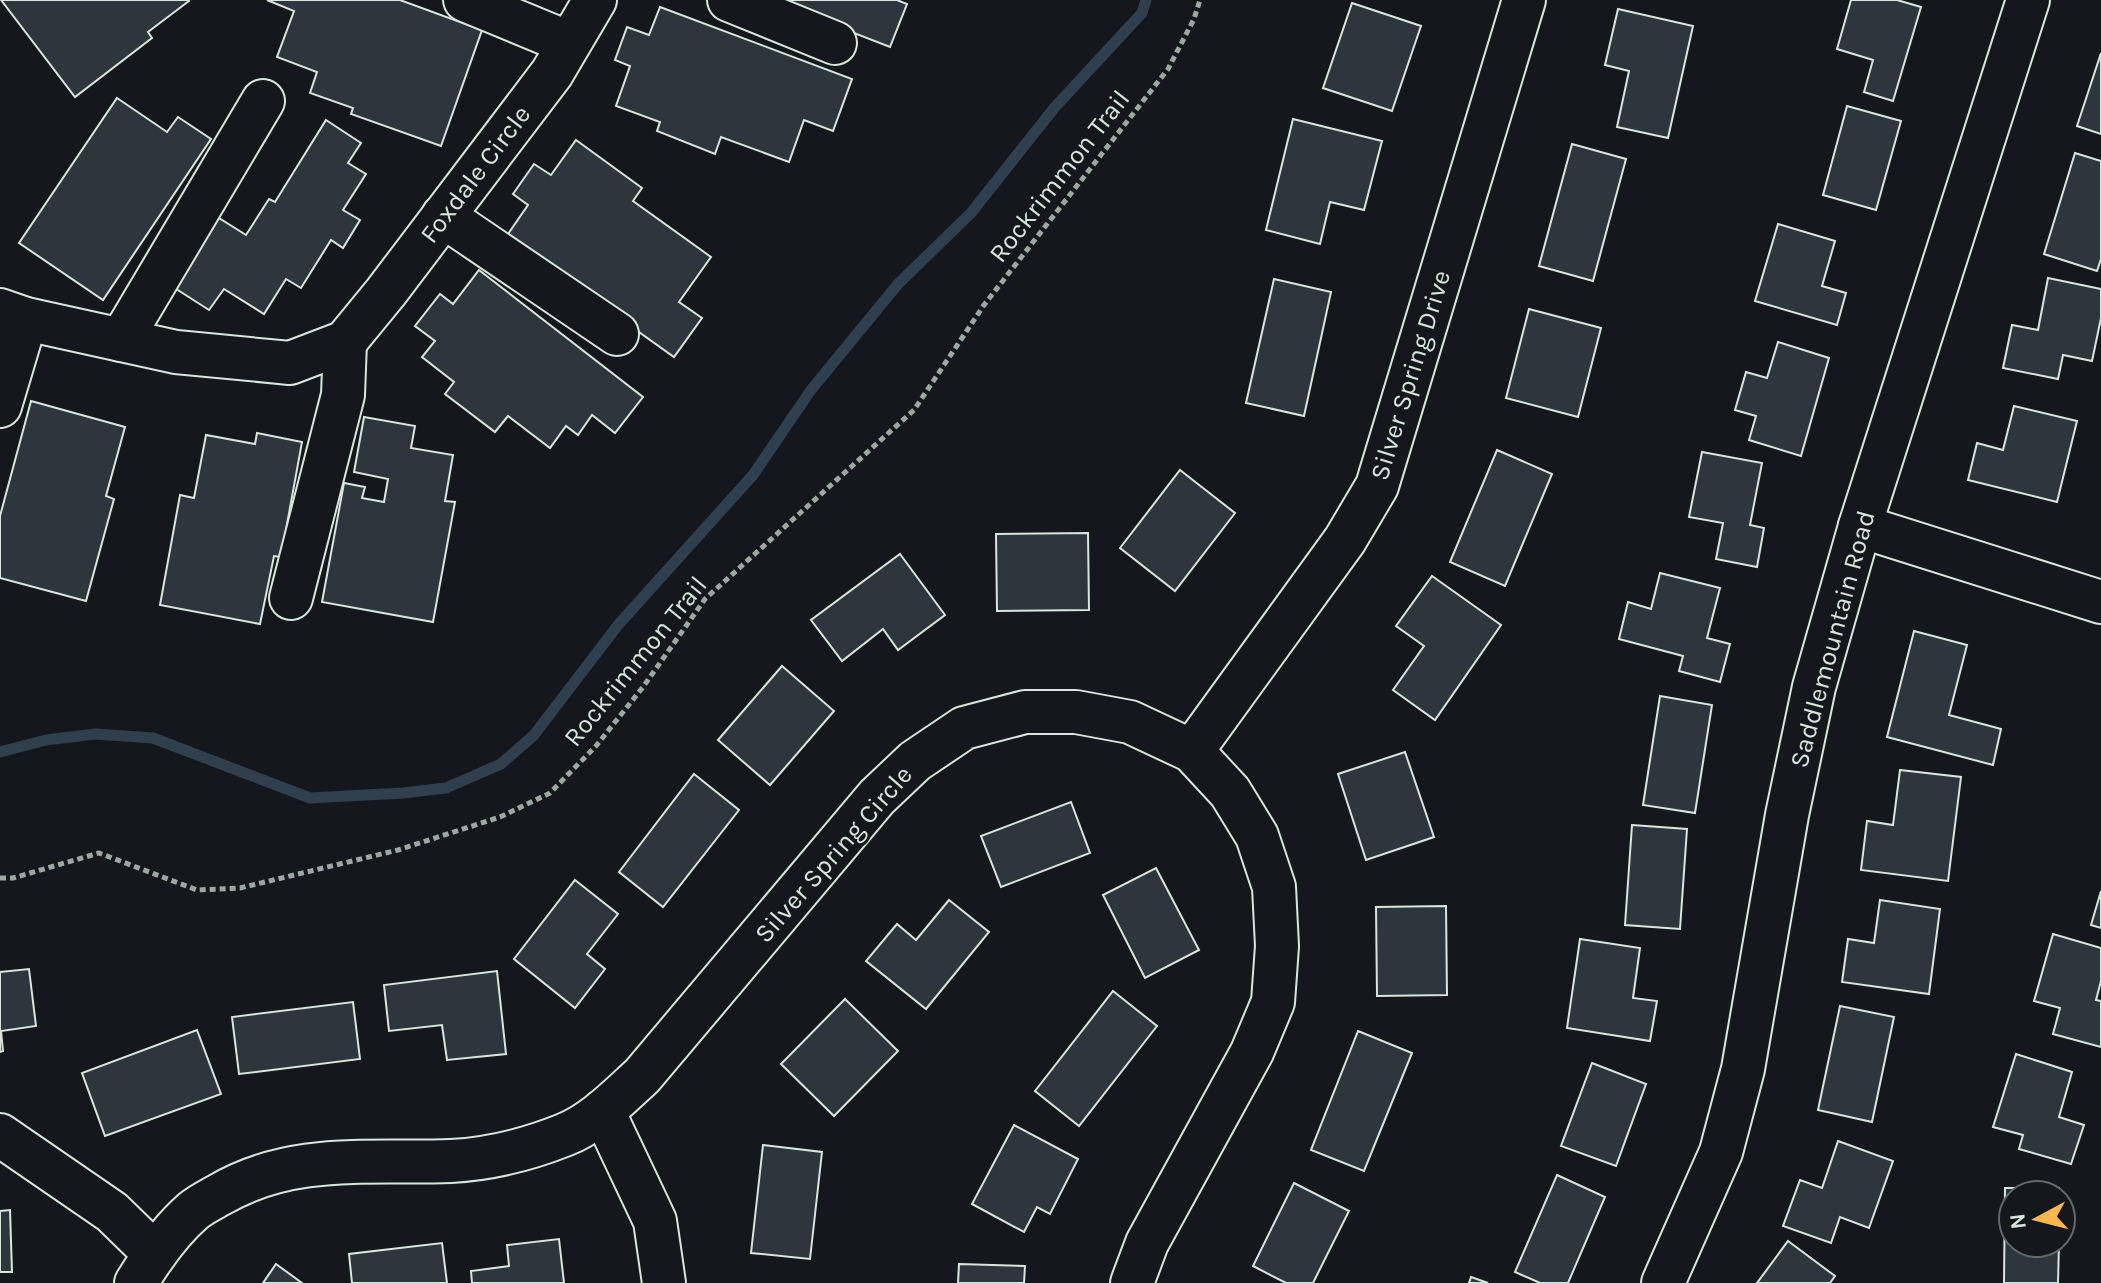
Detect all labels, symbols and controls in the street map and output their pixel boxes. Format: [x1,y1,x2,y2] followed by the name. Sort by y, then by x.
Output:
[983,84,1136,269] street label: Rockrimmon Trail
[414,99,537,249] street label: Foxdale Circle
[1364,266,1457,484] street label: Silver Spring Drive
[1783,507,1882,771] street label: Saddlemountain Road
[557,570,713,753] street label: Rockrimmon Trail
[748,759,919,949] street label: Silver Spring Circle
[1997,1179,2077,1259] north arrow
[2004,1212,2032,1231] text: N

